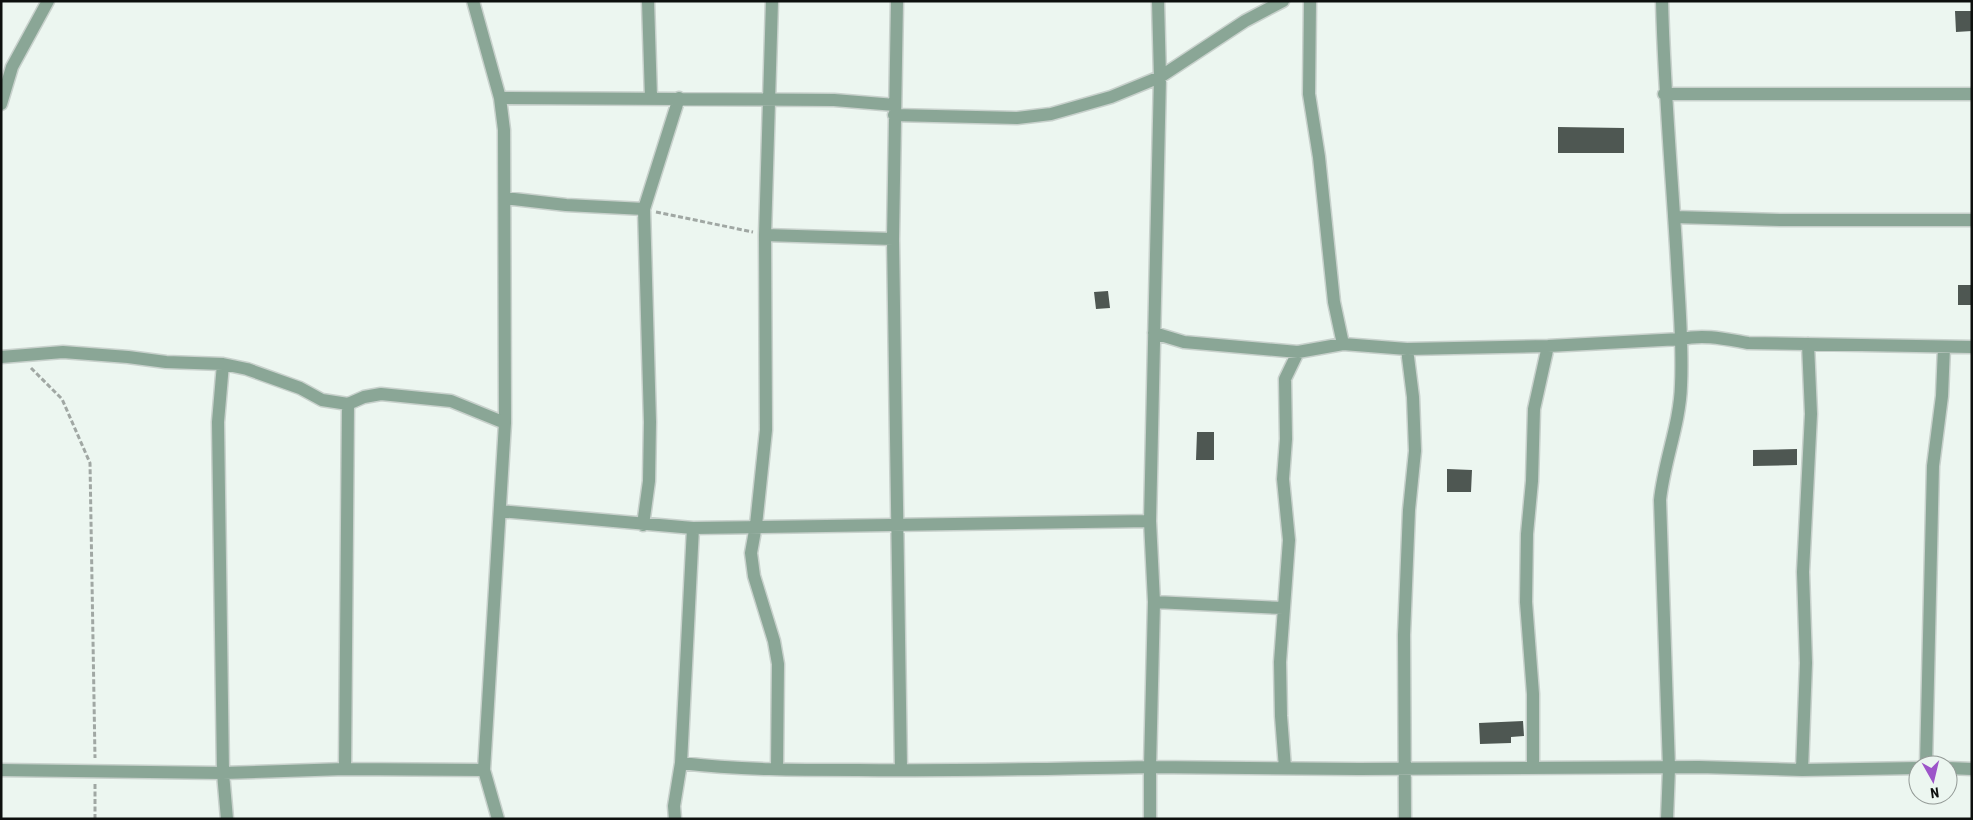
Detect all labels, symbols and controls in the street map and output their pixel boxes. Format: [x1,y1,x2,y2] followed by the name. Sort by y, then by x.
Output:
[1908,755,1958,805] north arrow
[1929,784,1940,801] text: N

